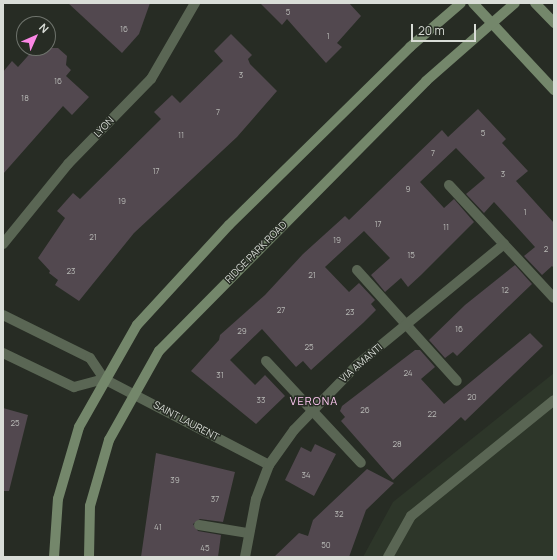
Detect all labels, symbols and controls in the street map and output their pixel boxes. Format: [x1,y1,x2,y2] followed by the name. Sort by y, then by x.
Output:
[286,7,290,17] house number: 5
[16,16,56,56] north arrow
[413,16,478,42] scale bar
[36,20,52,36] text: N
[418,22,445,39] text: 20 m
[120,24,128,34] house number: 16
[326,31,330,41] house number: 1
[239,70,243,80] house number: 3
[54,76,62,86] house number: 16
[21,93,29,103] house number: 18
[216,107,220,117] house number: 7
[92,114,116,140] street label: LYON
[481,128,485,138] house number: 5
[178,130,184,140] house number: 11
[431,148,435,158] house number: 7
[152,166,160,176] house number: 17
[501,169,505,179] house number: 3
[406,184,410,194] house number: 9
[118,196,126,206] house number: 19
[523,207,527,217] house number: 1
[223,219,289,285] street label: RIDGE PARK ROAD
[374,219,382,229] house number: 17
[443,222,449,232] house number: 11
[89,232,97,242] house number: 21
[333,235,341,245] house number: 19
[544,244,548,254] house number: 2
[407,250,415,260] house number: 15
[67,266,75,276] house number: 23
[308,270,316,280] house number: 21
[501,285,509,295] house number: 12
[277,305,285,315] house number: 27
[346,307,354,317] house number: 23
[455,324,463,334] house number: 16
[237,326,247,336] house number: 29
[337,341,385,385] street label: VIA AMANTI
[304,342,314,352] house number: 25
[403,368,413,378] house number: 24
[216,370,224,380] house number: 31
[467,392,477,402] house number: 20
[290,394,338,408] district label: VERONA
[257,395,265,405] house number: 33
[151,399,221,443] street label: SAINT LAURENT
[360,405,370,415] house number: 26
[427,409,437,419] house number: 22
[10,418,20,428] house number: 25
[392,439,402,449] house number: 28
[301,470,311,480] house number: 34
[170,475,180,485] house number: 39
[211,494,219,504] house number: 37
[335,509,343,519] house number: 32
[154,522,162,532] house number: 41
[321,540,331,550] house number: 50
[200,543,210,553] house number: 45

